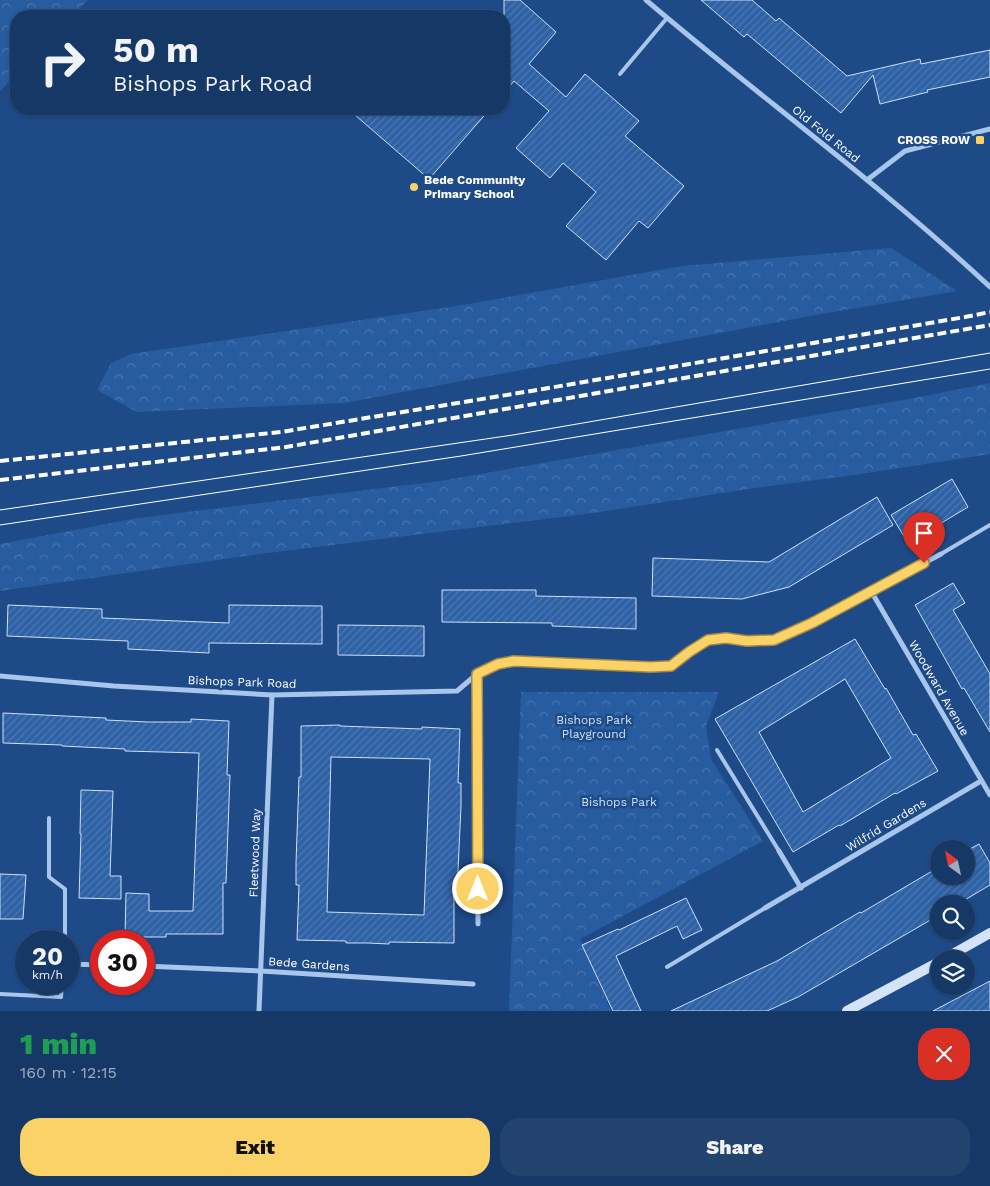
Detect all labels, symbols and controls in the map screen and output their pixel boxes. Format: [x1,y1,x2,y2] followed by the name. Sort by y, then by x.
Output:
[113,29,199,71] text: 50 m
[30,30,95,95] icon: right
[113,71,313,96] text: Bishops Park Road
[789,103,863,165] street label: Old Fold Road
[897,133,970,147] place label: CROSS ROW
[974,134,986,146] marker: CROSS ROW
[424,173,526,201] place label: Bede Community Primary School
[408,181,420,193] marker: Bede Community Primary School
[903,512,945,563] pin
[910,519,938,547] icon: arrive
[906,638,972,738] street label: Woodward Avenue
[187,673,297,691] street label: Bishops Park Road
[556,713,632,741] park label: Bishops Park Playground
[581,795,657,809] park label: Bishops Park
[843,796,929,854] street label: Wilfrid Gardens
[246,808,264,898] street label: Fleetwood Way
[930,840,975,885] north arrow
[930,840,975,995] map controls
[451,862,503,914] position arrow
[930,895,975,940] button: search
[90,930,155,995] speed limit sign: 30
[32,942,63,971] text: 20
[930,950,975,995] button: layers
[268,954,350,974] street label: Bede Gardens
[32,968,63,982] text: km/h
[20,1026,97,1061] text: 1 min
[918,1028,970,1080] button: close
[20,1063,117,1082] text: 160 m · 12:15
[20,1118,490,1176] button: Exit
[500,1118,970,1176] button: Share

